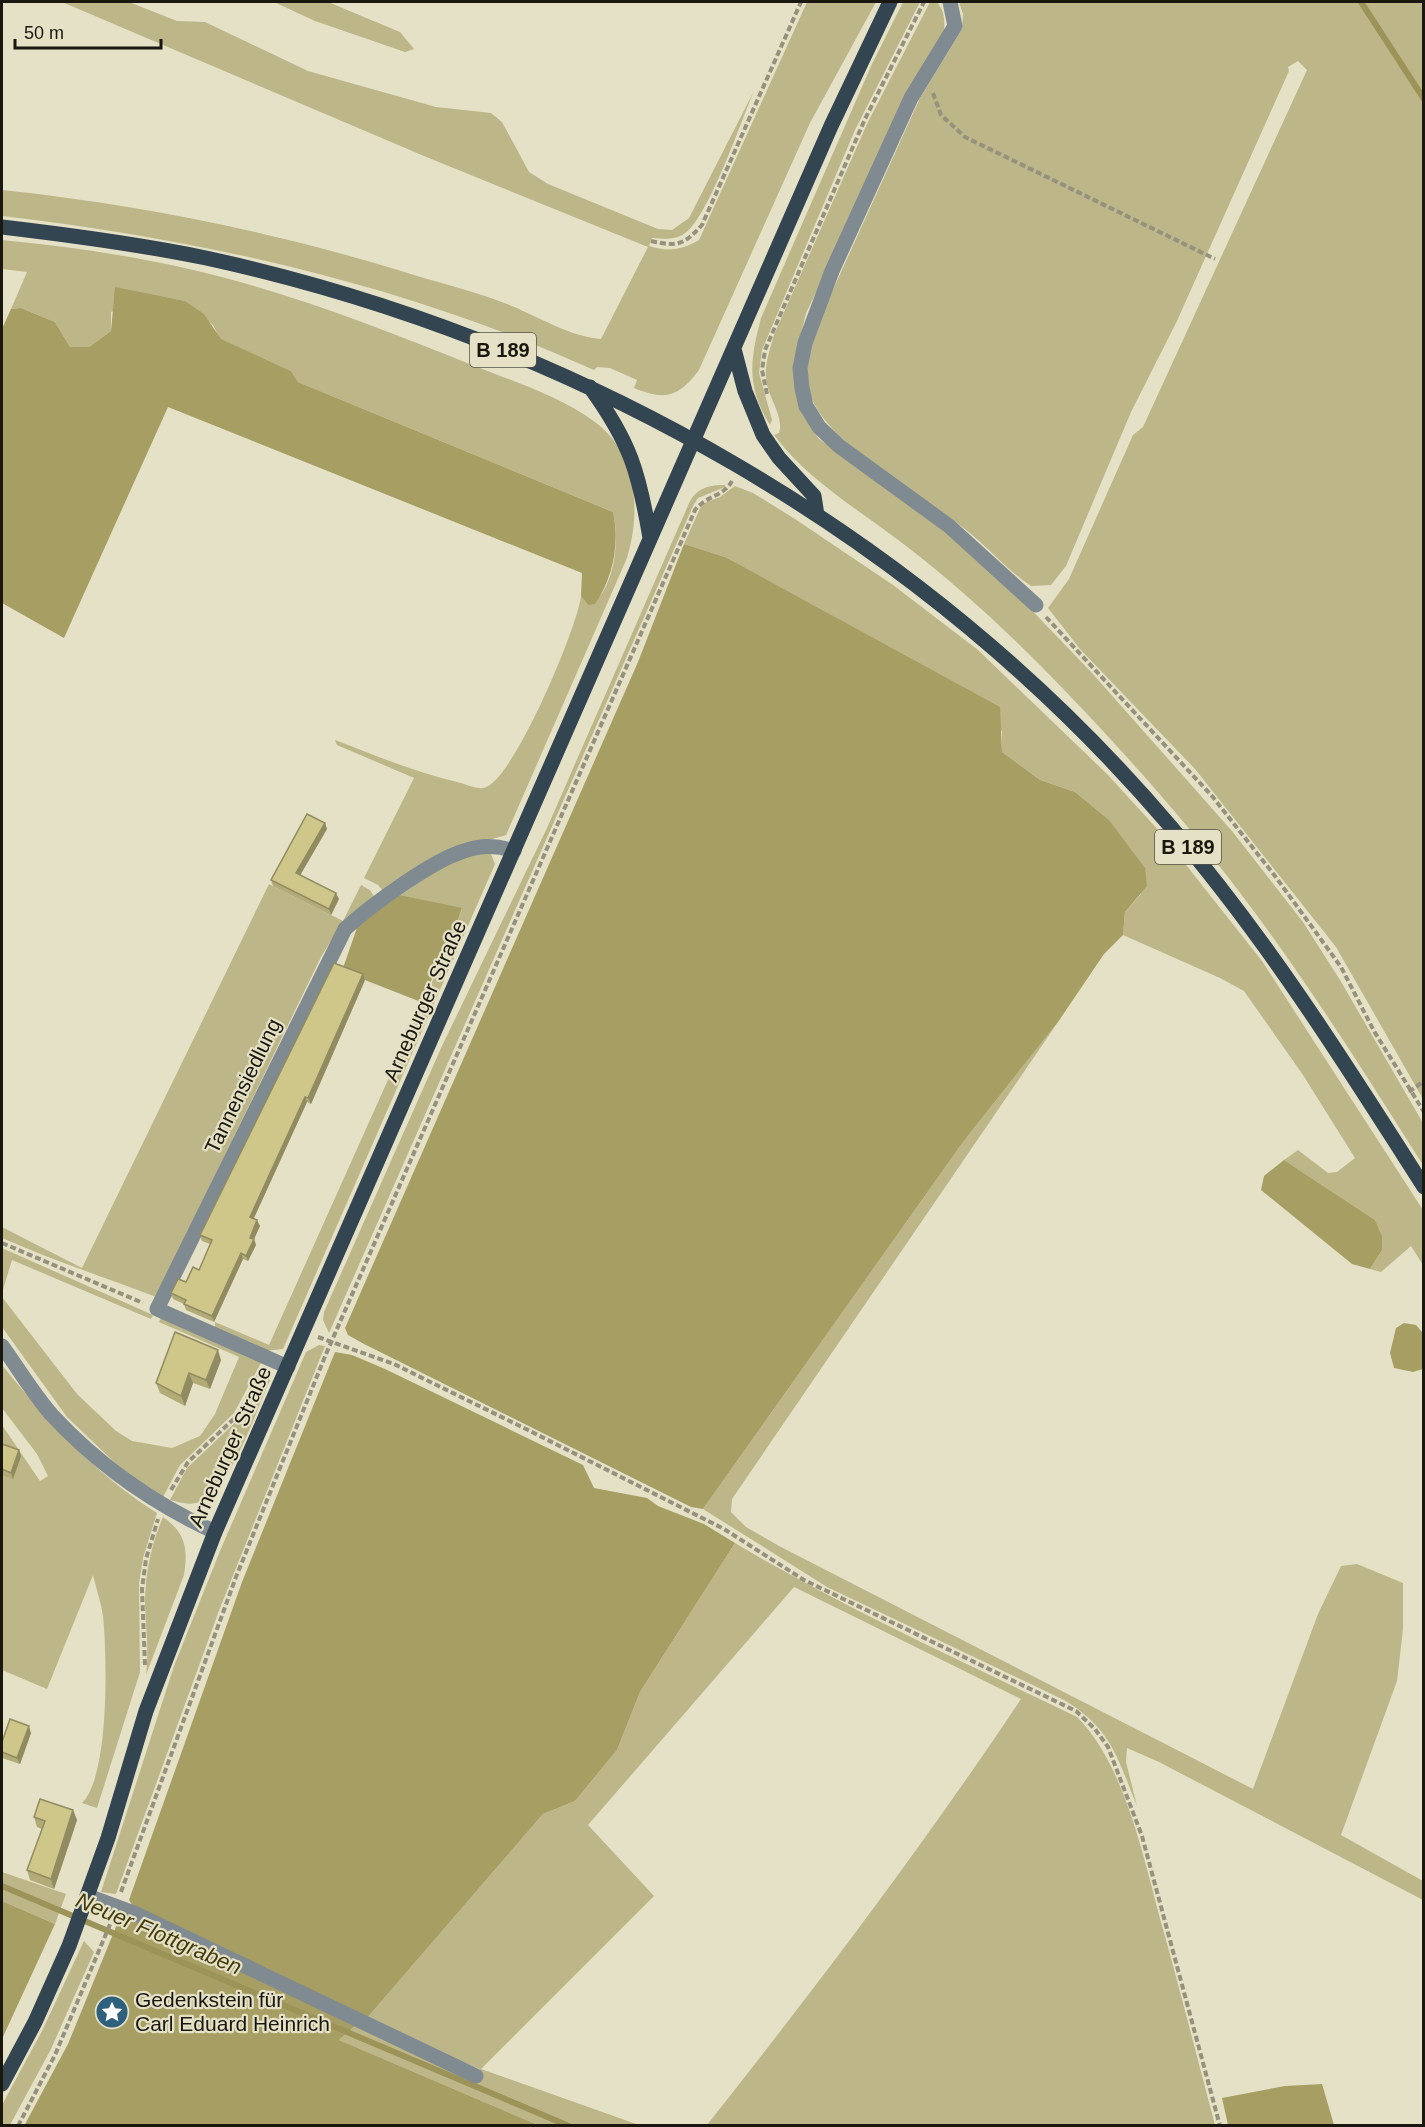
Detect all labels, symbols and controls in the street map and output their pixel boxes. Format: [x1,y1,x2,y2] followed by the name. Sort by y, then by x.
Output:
[15,12,160,50] scale bar
[24,23,64,43] text: 50 m
[470,333,536,367] road number: B 189
[1155,830,1221,864] road number: B 189
[379,917,470,1085] street label: Arneburger Straße
[200,1015,285,1157] street label: Tannensiedlung
[184,1363,275,1531] street label: Arneburger Straße
[72,1887,245,1980] water label: Neuer Flottgraben
[135,1988,330,2035] place label: Gedenkstein für Carl Eduard Heinrich
[94,1994,130,2030] place icon: Gedenkstein für Carl Eduard Heinrich

